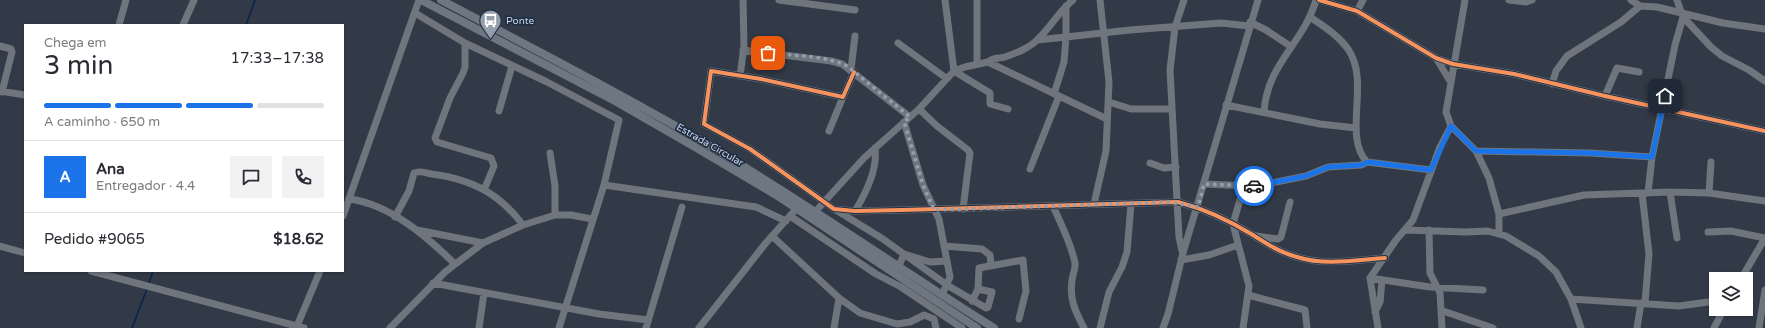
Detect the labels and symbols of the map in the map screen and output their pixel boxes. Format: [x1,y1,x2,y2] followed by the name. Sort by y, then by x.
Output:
[477,8,503,41] bus stop icon: Ponte
[506,15,534,27] place label: Ponte
[751,36,785,70] pin
[1648,79,1682,113] pin
[674,121,746,169] street label: Estrada Circular
[1234,166,1274,206] courier

